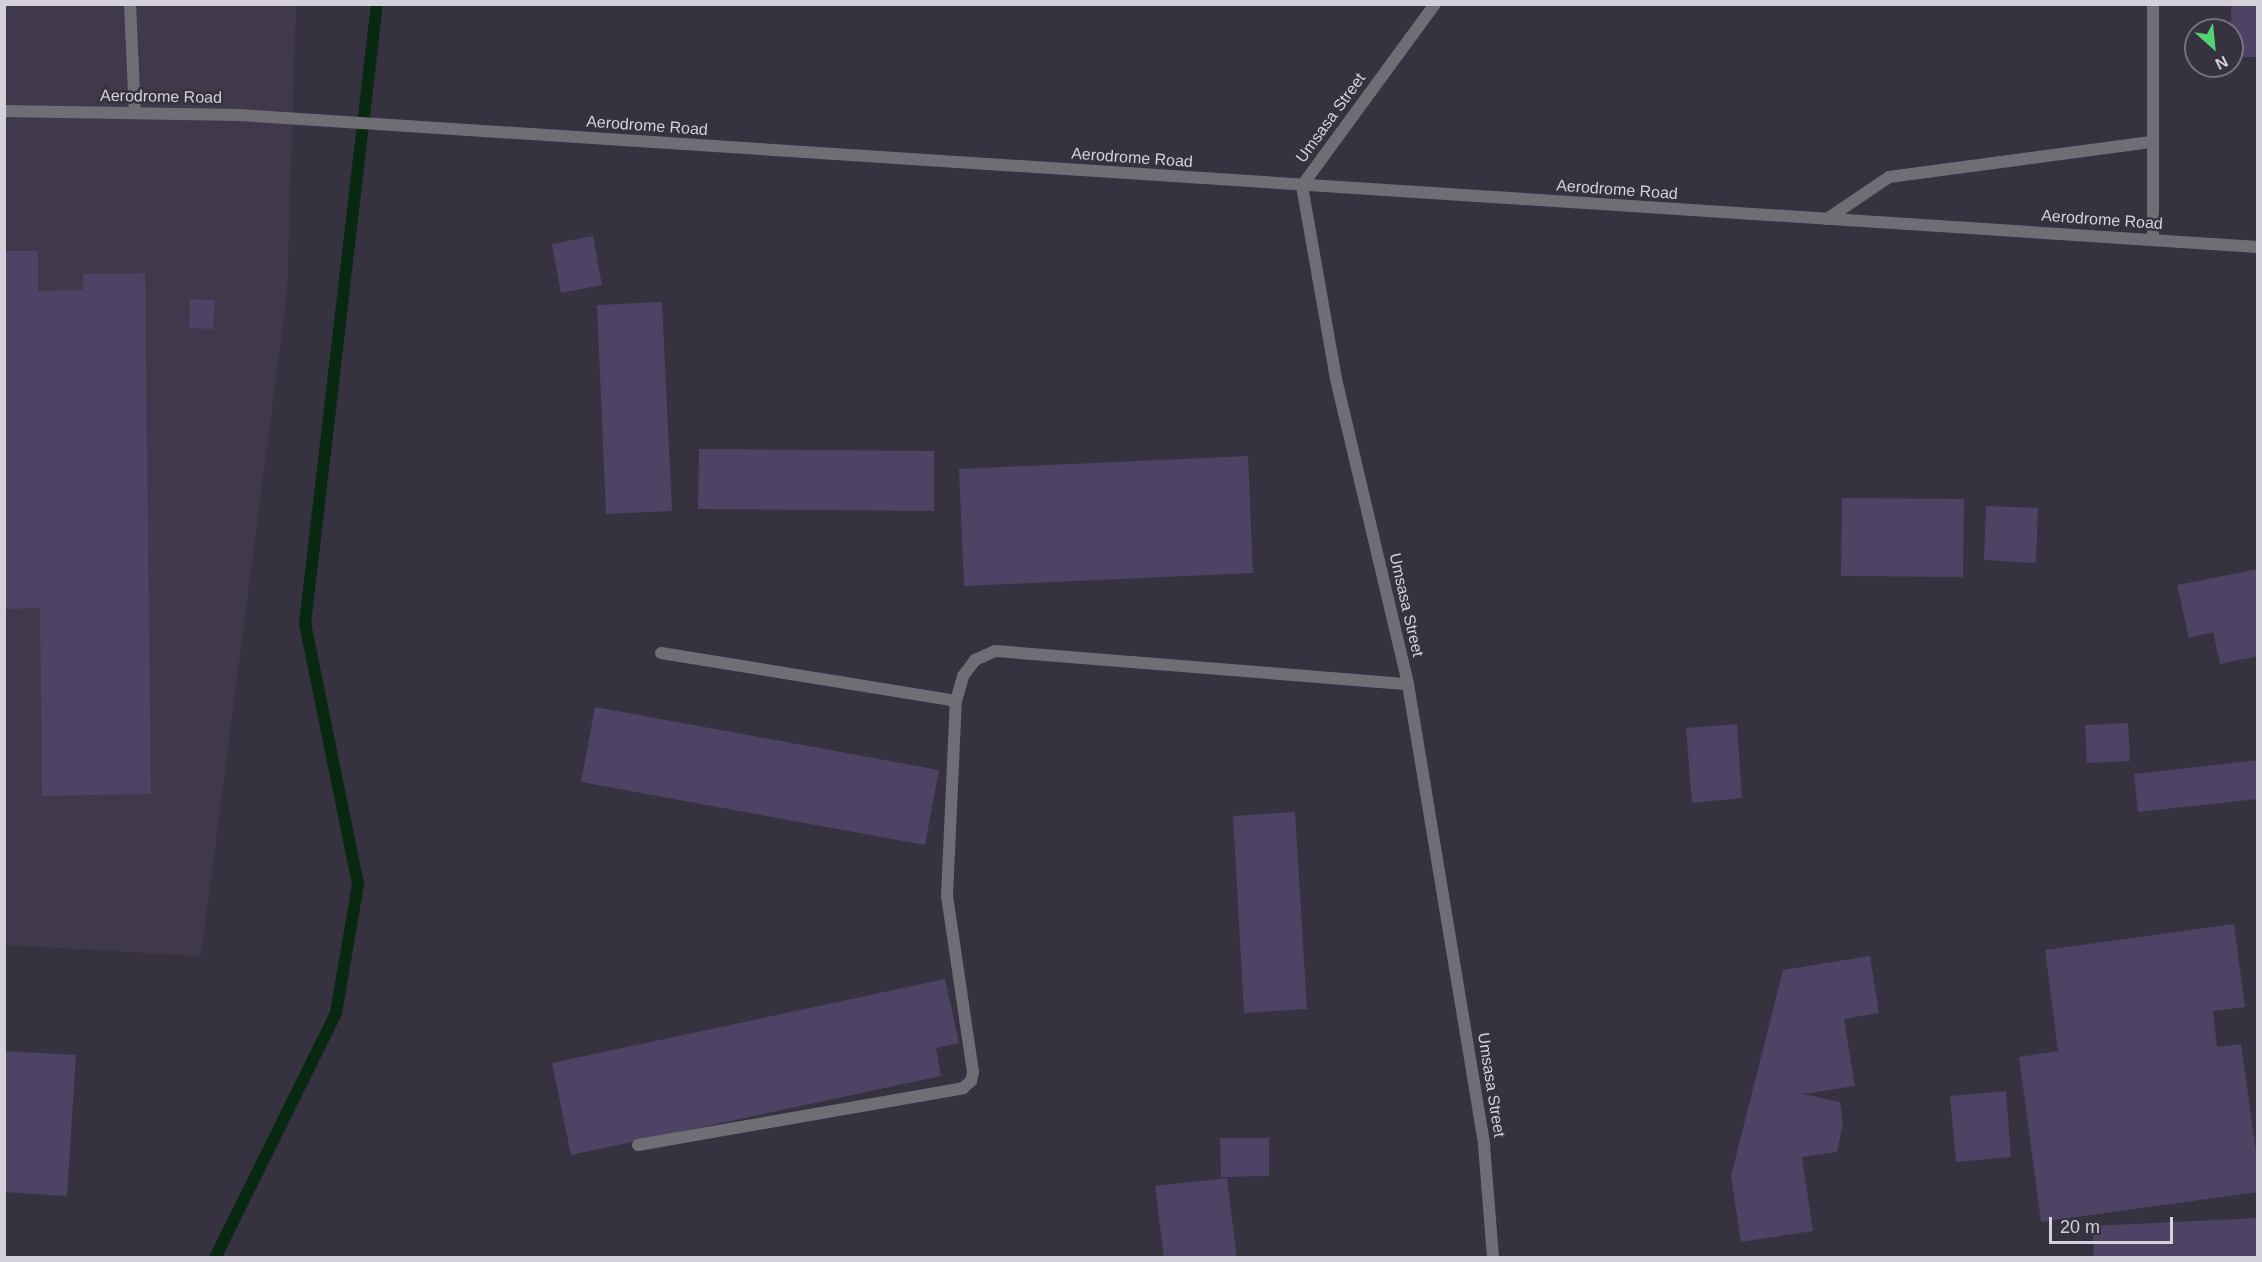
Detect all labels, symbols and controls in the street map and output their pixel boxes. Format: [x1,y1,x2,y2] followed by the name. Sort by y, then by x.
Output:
[2184,18,2244,78] north arrow
[2212,53,2231,73] text: N
[1292,70,1370,166] street label: Umsasa Street
[100,86,222,108] street label: Aerodrome Road
[586,112,708,140] street label: Aerodrome Road
[1071,144,1193,172] street label: Aerodrome Road
[1556,176,1678,204] street label: Aerodrome Road
[2041,206,2163,234] street label: Aerodrome Road
[1385,551,1427,659] street label: Umsasa Street
[1473,1031,1509,1139] street label: Umsasa Street
[2052,1205,2176,1243] scale bar
[2060,1217,2100,1237] text: 20 m

